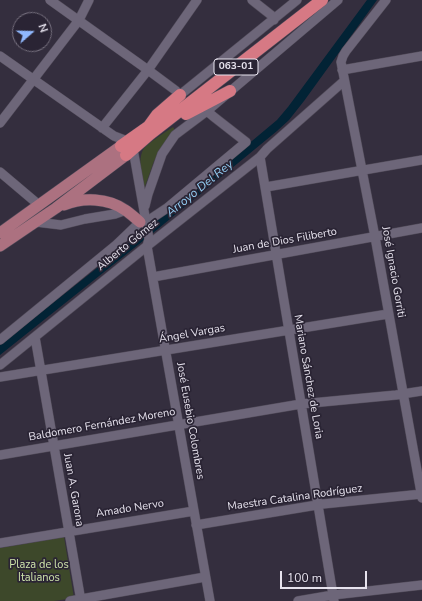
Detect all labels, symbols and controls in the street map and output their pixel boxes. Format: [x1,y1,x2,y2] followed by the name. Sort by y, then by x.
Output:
[12,12,52,52] north arrow
[34,22,51,34] text: N
[214,59,258,75] road number: 063-01
[164,158,236,220] water label: Arroyo Del Rey
[95,216,161,274] street label: Alberto Gómez
[232,225,338,257] street label: Juan de Dios Filiberto
[378,225,408,319] street label: José Ignacio Gorriti
[291,314,325,440] street label: Mariano Sánchez de Loria
[158,322,226,346] street label: Ángel Vargas
[173,361,207,481] street label: José Eusebio Colombres
[28,406,176,444] street label: Baldomero Fernández Moreno
[60,452,86,528] street label: Juan A. Garona
[227,482,363,514] street label: Maestra Catalina Rodríguez
[95,497,165,521] street label: Amado Nervo
[9,558,69,584] park label: Plaza de los Italianos
[282,563,369,589] scale bar
[287,570,322,586] text: 100 m

